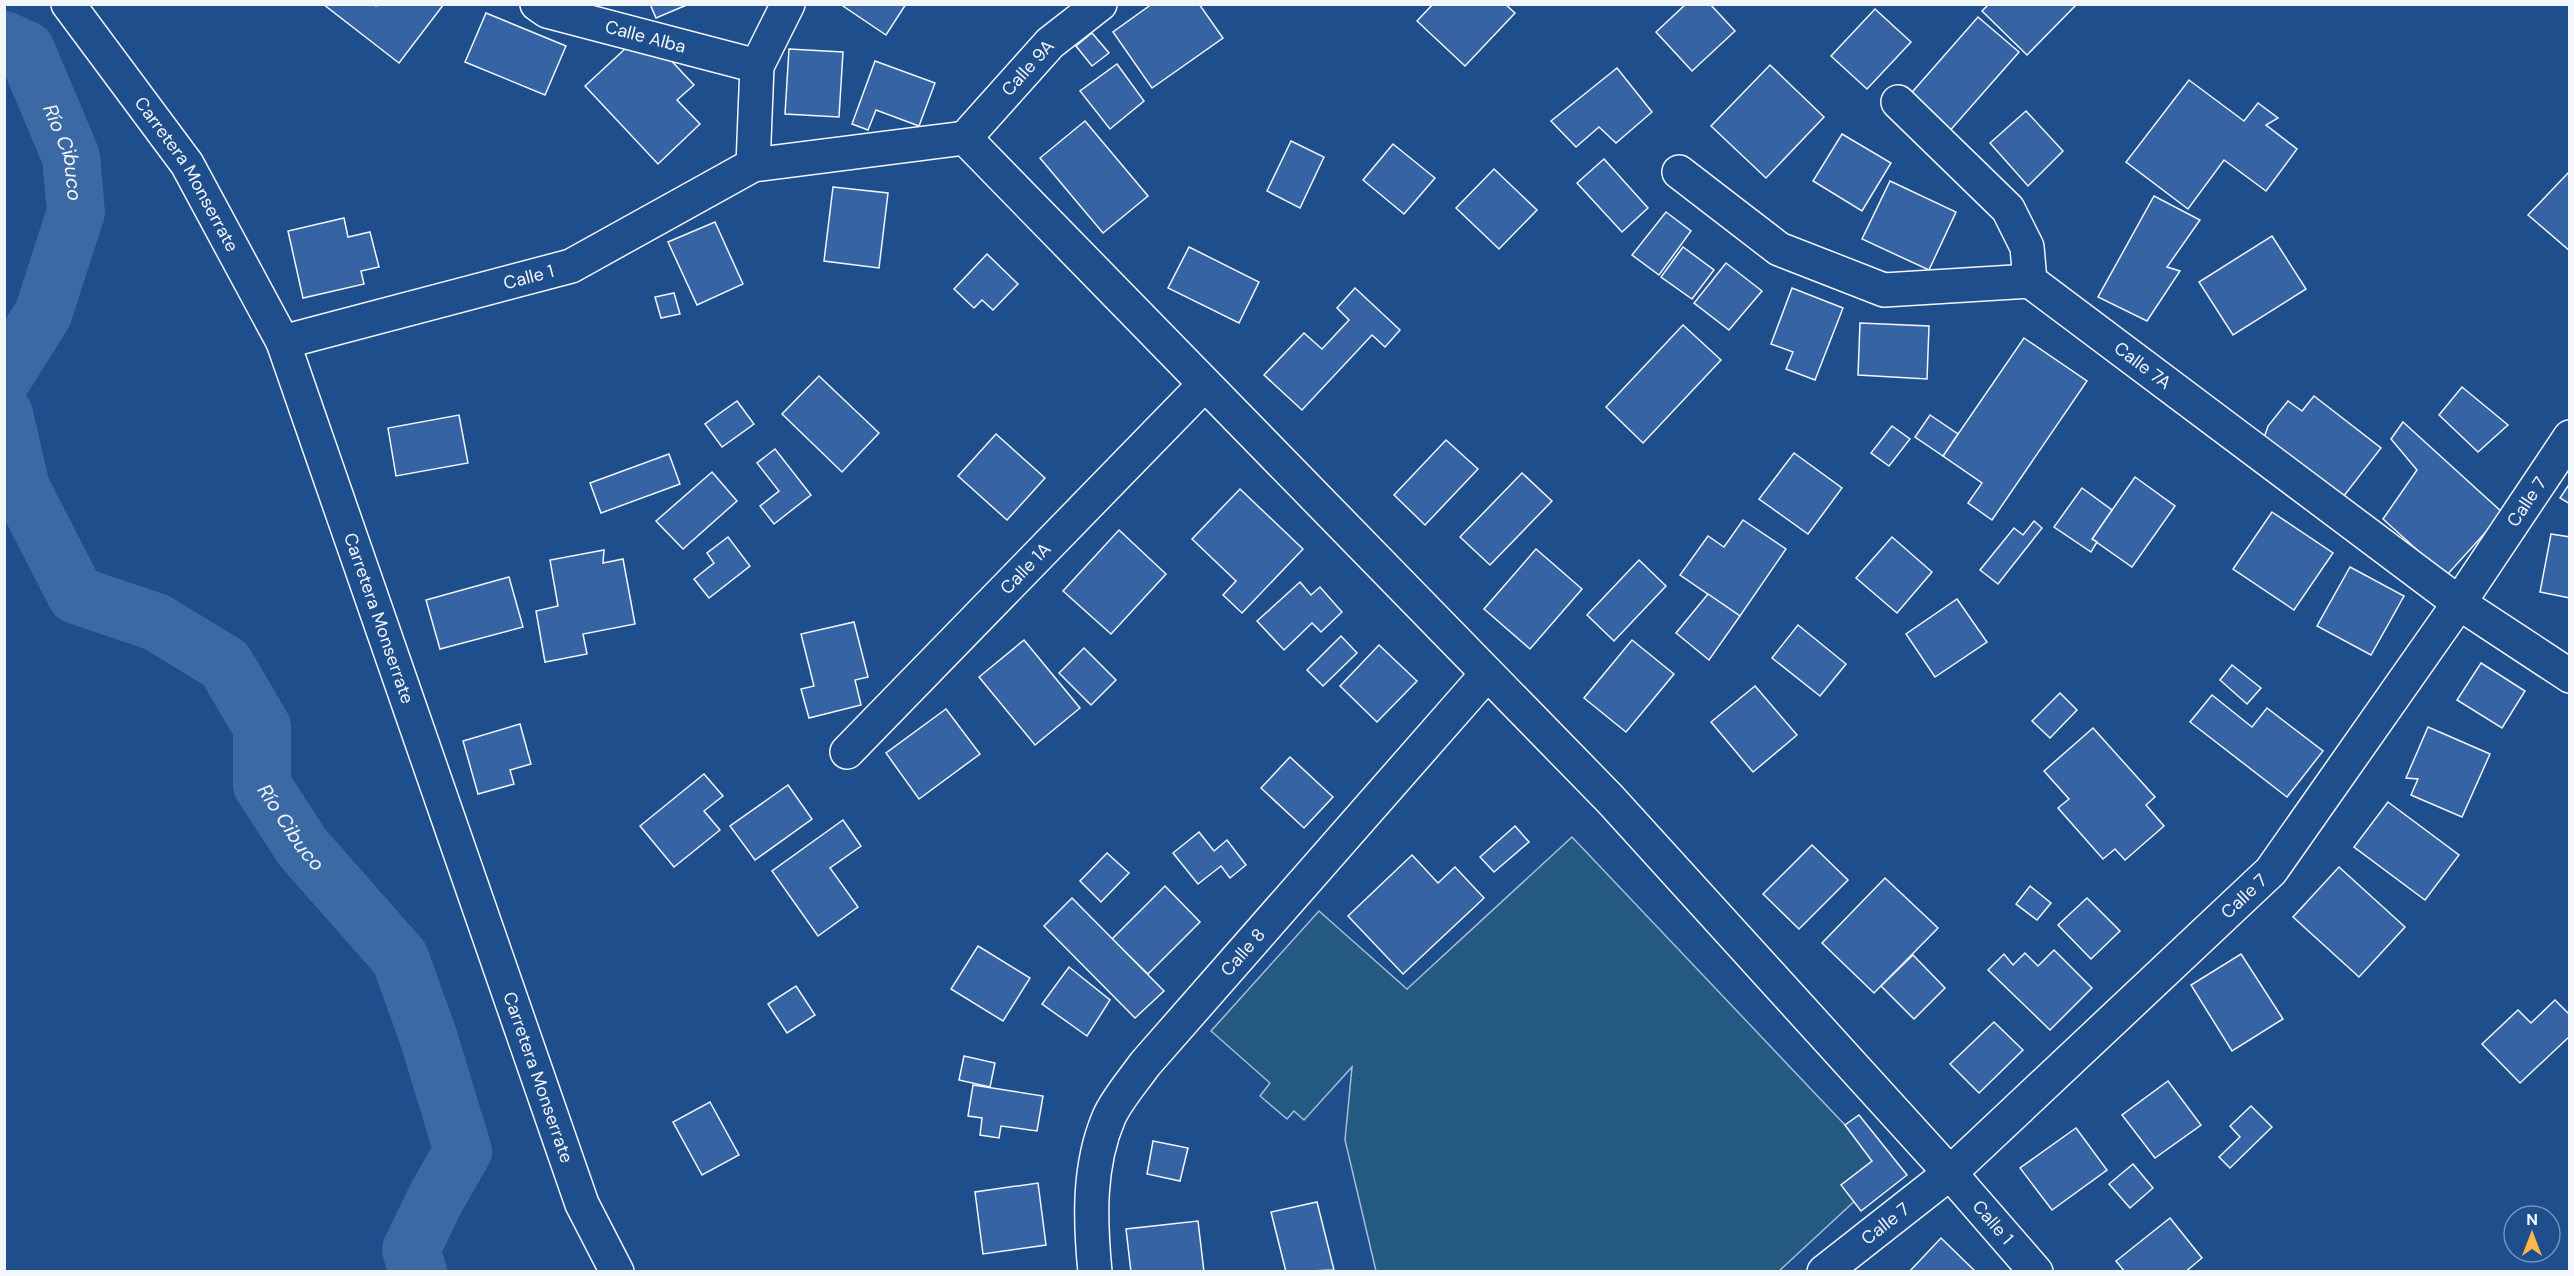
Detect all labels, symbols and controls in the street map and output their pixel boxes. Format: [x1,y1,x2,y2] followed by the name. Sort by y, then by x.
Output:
[602,15,689,59] street label: Calle Alba
[996,35,1059,101] street label: Calle 9A
[129,92,244,256] street label: Carretera Monserrate
[37,100,88,202] water label: Río Cibuco
[501,259,556,295] street label: Calle 1
[2109,336,2176,395] street label: Calle 7A
[2501,472,2552,532] street label: Calle 7
[338,530,420,707] street label: Carretera Monserrate
[995,537,1056,600] street label: Calle 1A
[252,779,330,877] water label: Río Cibuco
[2216,869,2272,924] street label: Calle 7
[1215,923,1271,982] street label: Calle 8
[497,989,579,1166] street label: Carretera Monserrate
[1967,1195,2019,1250] street label: Calle 1
[1856,1197,1915,1250] street label: Calle 7
[2502,1204,2562,1264] north arrow
[2526,1209,2538,1230] text: N

